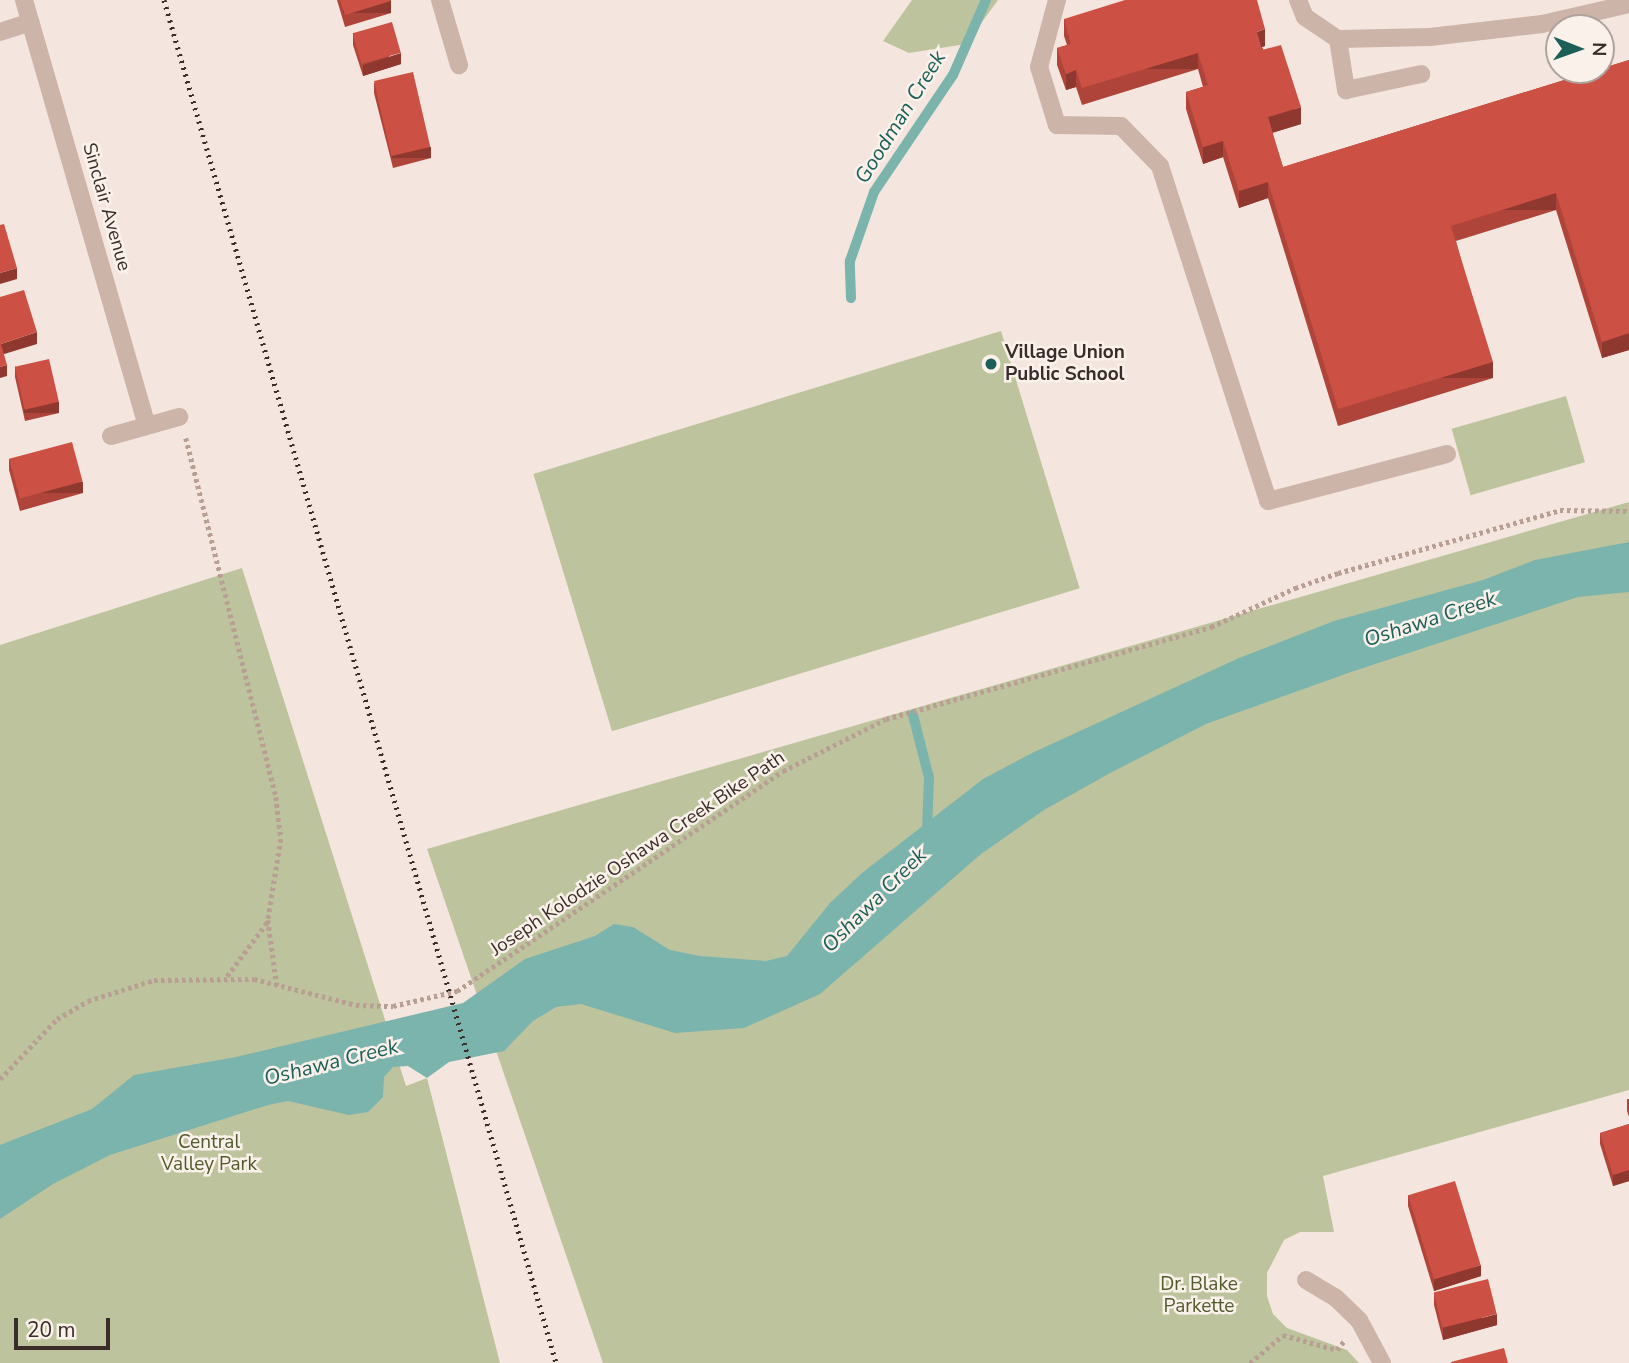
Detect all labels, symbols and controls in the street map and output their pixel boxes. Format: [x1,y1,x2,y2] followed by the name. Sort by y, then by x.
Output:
[1545,14,1615,84] north arrow
[1586,42,1612,57] text: N
[849,46,951,188] water label: Goodman Creek
[77,140,135,274] street label: Sinclair Avenue
[1005,342,1125,386] place label: Village Union Public School
[983,356,999,372] marker: Village Union Public School
[1361,586,1499,652] water label: Oshawa Creek
[486,747,790,961] street label: Joseph Kolodzie Oshawa Creek Bike Path
[816,842,932,958] water label: Oshawa Creek
[261,1033,401,1091] water label: Oshawa Creek
[161,1132,257,1176] park label: Central Valley Park
[1160,1274,1238,1318] park label: Dr. Blake Parkette
[18,1304,114,1348] scale bar
[27,1316,76,1344] text: 20 m

